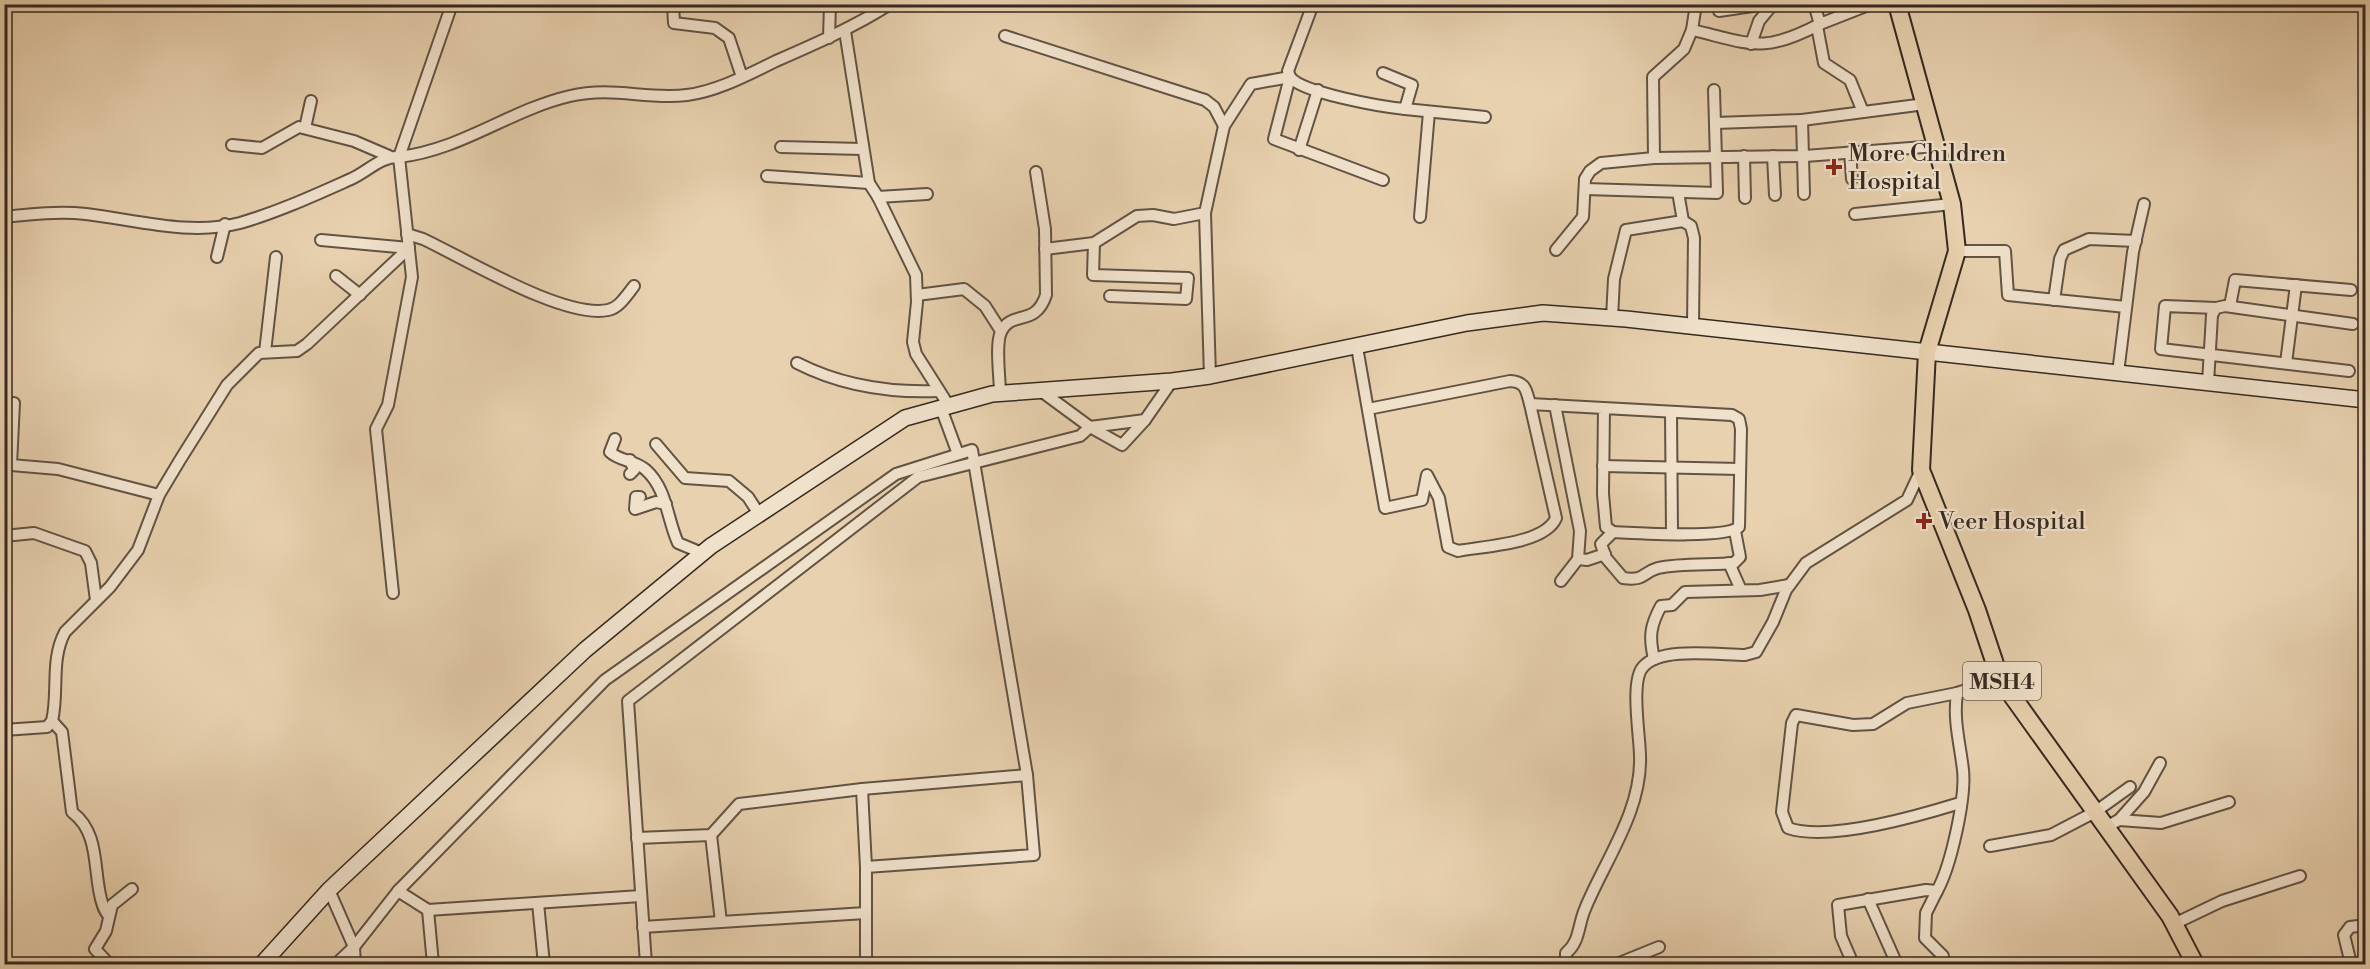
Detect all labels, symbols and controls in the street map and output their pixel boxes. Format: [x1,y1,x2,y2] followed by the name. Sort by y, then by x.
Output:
[1848,139,2006,197] place label: More Children Hospital
[1825,158,1843,176] marker: More Children Hospital
[1937,507,2086,537] place label: Veer Hospital
[1915,512,1933,530] marker: Veer Hospital
[1963,662,2041,700] road number: MSH4

